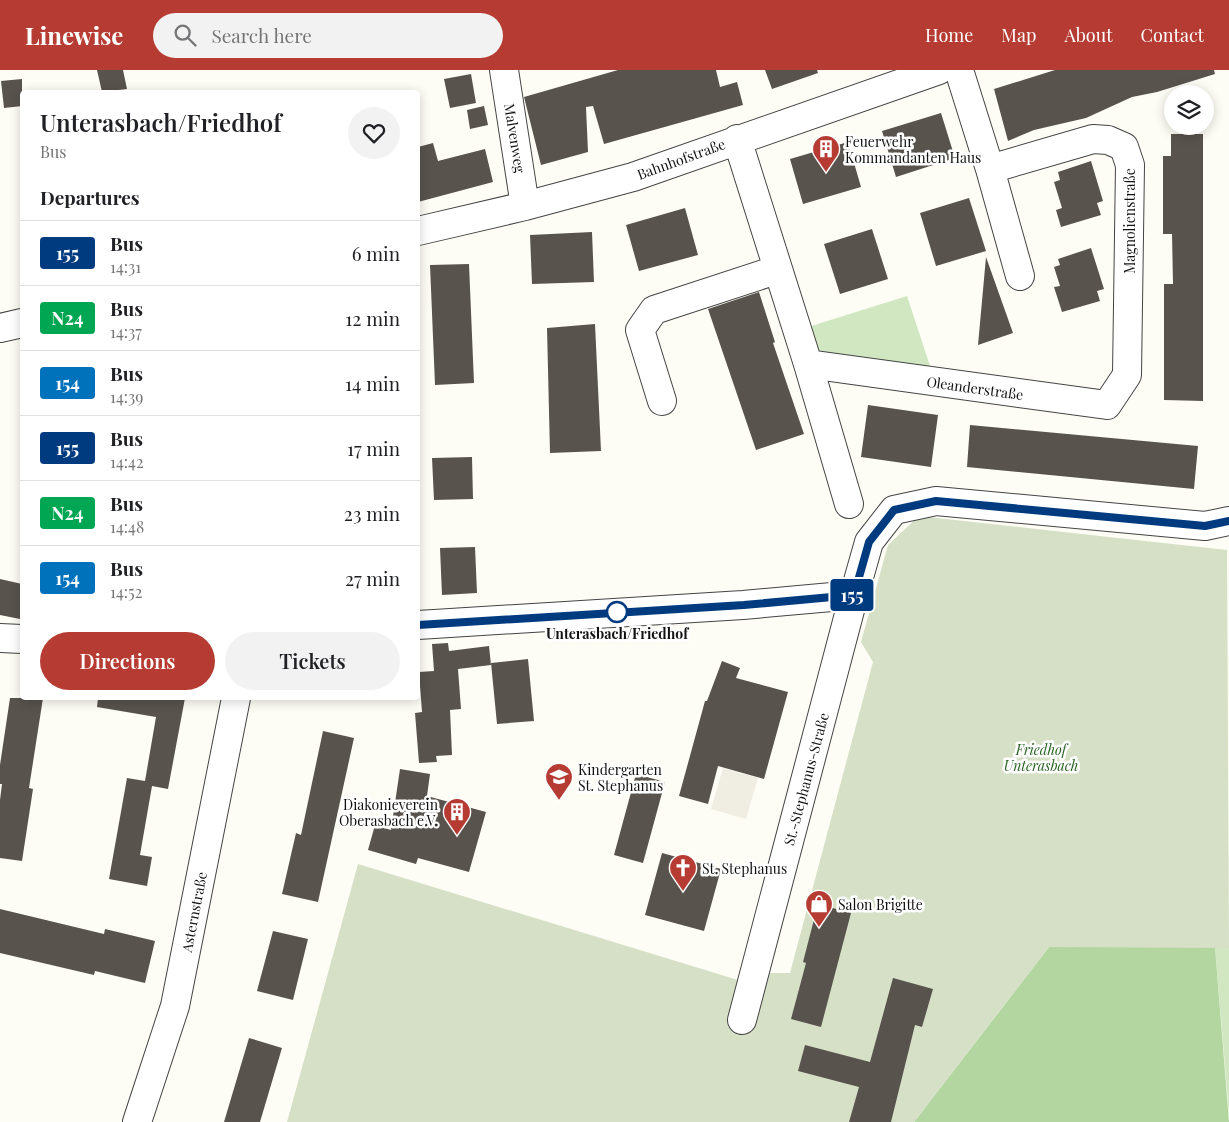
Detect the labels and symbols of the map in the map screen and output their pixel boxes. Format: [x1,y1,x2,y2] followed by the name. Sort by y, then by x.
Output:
[500,102,530,175] street label: Malvenweg
[845,132,981,167] place label: Feuerwehr Kommandanten Haus
[634,134,728,184] street label: Bahnhofstraße
[811,134,841,173] building icon: Feuerwehr Kommandanten Haus
[1120,168,1139,274] street label: Magnolienstraße
[925,372,1025,404] street label: Oleanderstraße
[823,579,881,611] line badge: 155
[606,601,628,623] marker: Unterasbach/Friedhof
[546,624,689,643] place label: Unterasbach/Friedhof
[779,711,833,847] street label: St.-Stephanus-Straße
[1004,740,1078,775] park label: Friedhof Unterasbach
[578,760,663,795] place label: Kindergarten St. Stephanus
[544,762,574,801] school or university icon: Kindergarten St. Stephanus
[339,795,439,830] place label: Diakonieverein Oberasbach e.V.
[442,797,472,836] building icon: Diakonieverein Oberasbach e.V.
[668,853,698,892] church icon: St. Stephanus
[702,859,787,878] place label: St. Stephanus
[177,870,211,955] street label: Asternstraße
[804,889,834,928] shop icon: Salon Brigitte
[838,895,923,914] place label: Salon Brigitte

